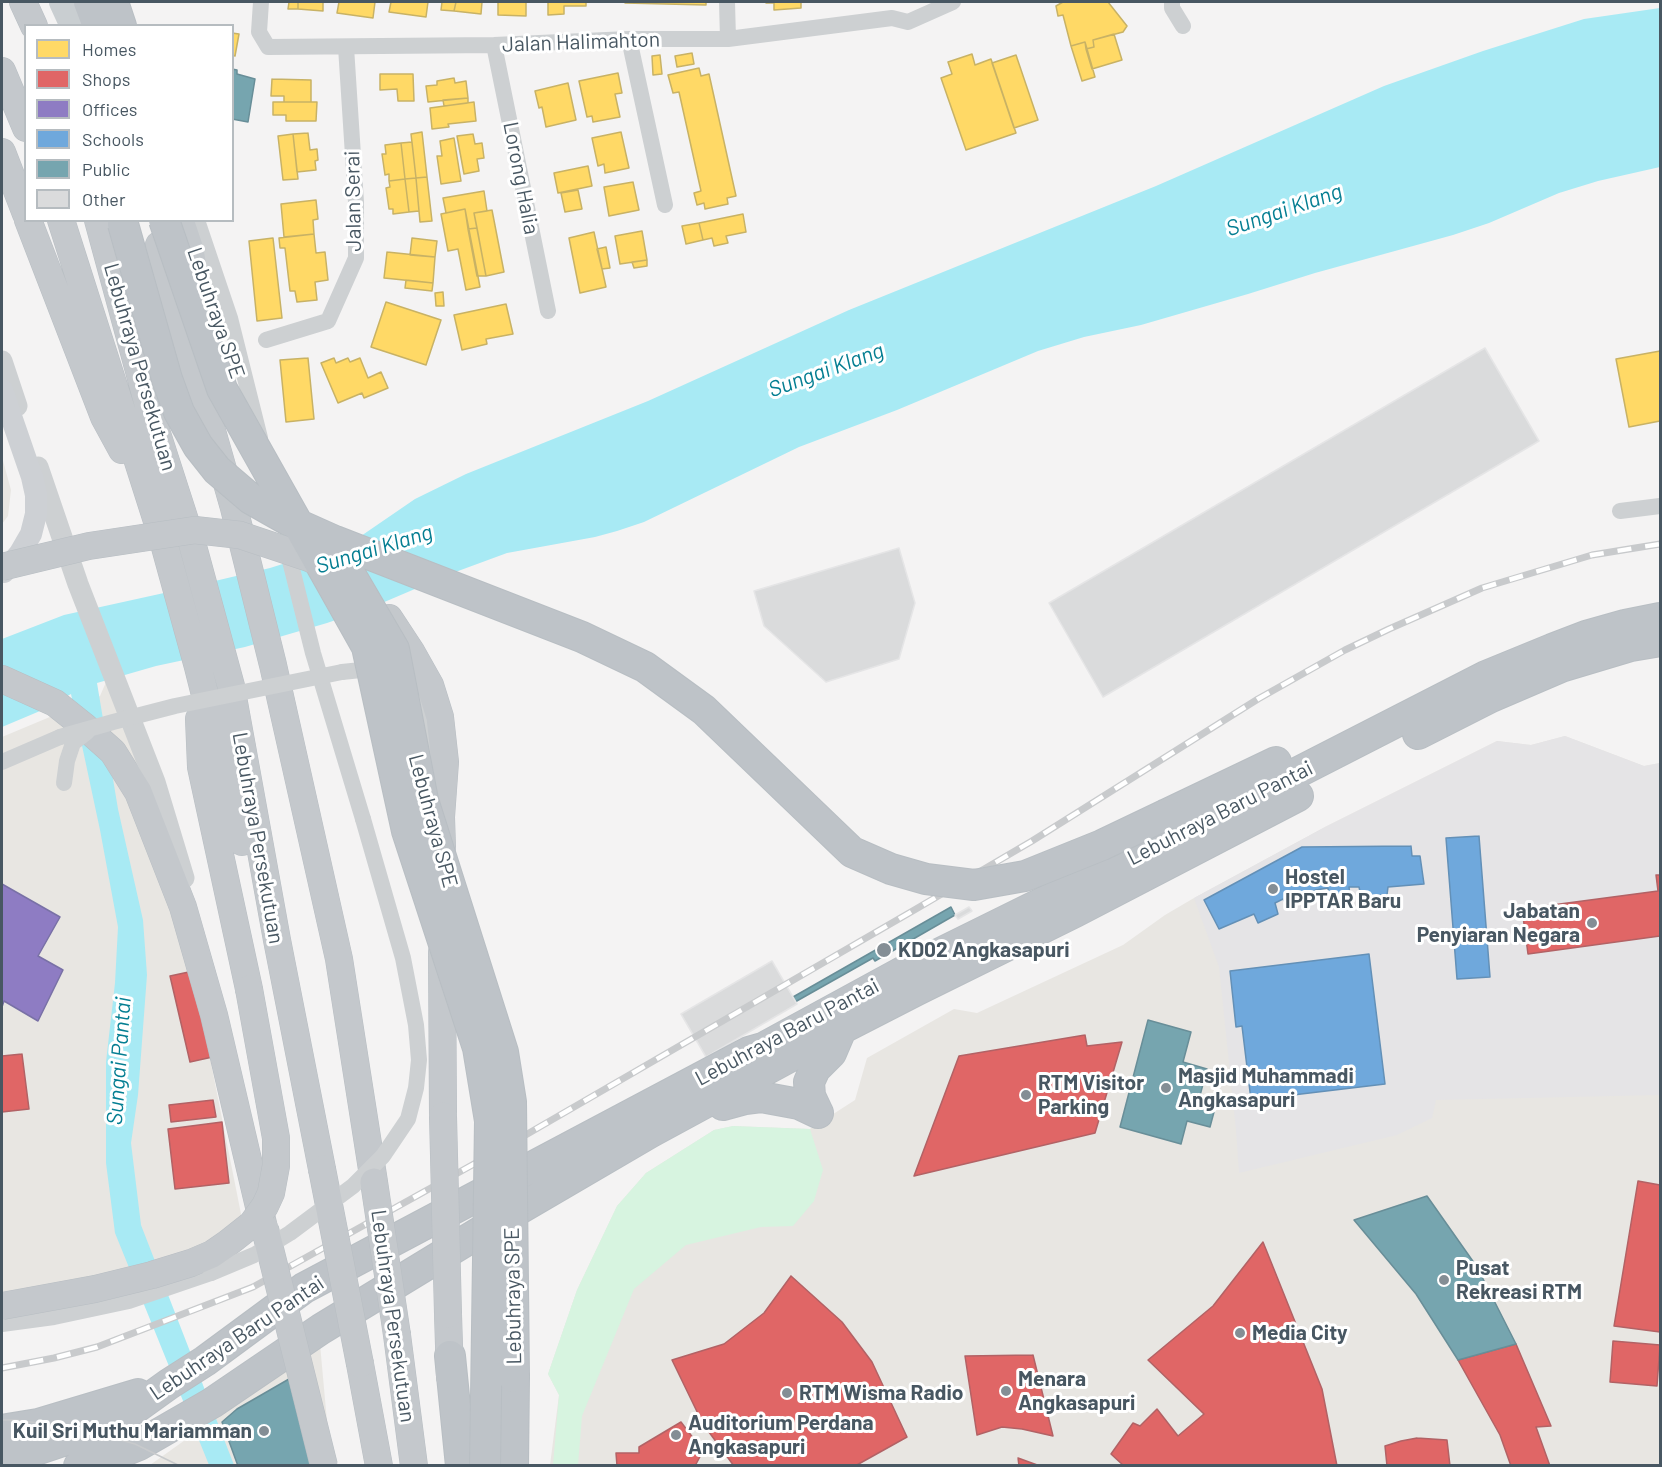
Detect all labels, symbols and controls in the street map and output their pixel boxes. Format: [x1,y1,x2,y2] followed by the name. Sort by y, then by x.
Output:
[24,24,234,222] legend
[502,27,660,57] street label: Jalan Halimahton
[82,38,136,60] text: Homes
[82,68,131,90] text: Shops
[82,98,138,120] text: Offices
[498,119,544,237] street label: Lorong Halia
[82,128,144,150] text: Schools
[340,150,366,252] street label: Jalan Serai
[82,158,130,180] text: Public
[1223,178,1345,242] water label: Sungai Klang
[82,188,125,210] text: Other
[182,244,250,382] street label: Lebuhraya SPE
[98,260,182,474] street label: Lebuhraya Persekutuan
[765,337,887,403] water label: Sungai Klang
[312,519,436,579] water label: Sungai Klang
[227,730,289,946] street label: Lebuhraya Persekutuan
[403,752,463,890] street label: Lebuhraya SPE
[1123,755,1317,871] street label: Lebuhraya Baru Pantai
[1285,864,1401,914] place label: Hostel IPPTAR Baru
[1266,882,1280,896] marker: Hostel IPPTAR Baru
[1417,898,1580,948] place label: Jabatan Penyiaran Negara
[1585,916,1599,930] marker: Jabatan Penyiaran Negara
[898,937,1070,963] place label: KD02 Angkasapuri
[875,941,893,959] marker: KD02 Angkasapuri
[691,973,883,1091] street label: Lebuhraya Baru Pantai
[101,996,137,1126] water label: Sungai Pantai
[1178,1063,1354,1113] place label: Masjid Muhammadi Angkasapuri
[1038,1070,1144,1120] place label: RTM Visitor Parking
[1159,1081,1173,1095] marker: Masjid Muhammadi Angkasapuri
[1019,1088,1033,1102] marker: RTM Visitor Parking
[366,1208,420,1424] street label: Lebuhraya Persekutuan
[499,1227,527,1365] street label: Lebuhraya SPE
[1456,1255,1582,1305] place label: Pusat Rekreasi RTM
[145,1270,329,1406] street label: Lebuhraya Baru Pantai
[1437,1273,1451,1287] marker: Pusat Rekreasi RTM
[1252,1320,1348,1346] place label: Media City
[1233,1326,1247,1340] marker: Media City
[1018,1366,1135,1416] place label: Menara Angkasapuri
[799,1380,963,1406] place label: RTM Wisma Radio
[999,1384,1013,1398] marker: Menara Angkasapuri
[780,1386,794,1400] marker: RTM Wisma Radio
[688,1410,874,1460] place label: Auditorium Perdana Angkasapuri
[13,1418,252,1444] place label: Kuil Sri Muthu Mariamman
[257,1424,271,1438] marker: Kuil Sri Muthu Mariamman
[669,1428,683,1442] marker: Auditorium Perdana Angkasapuri

